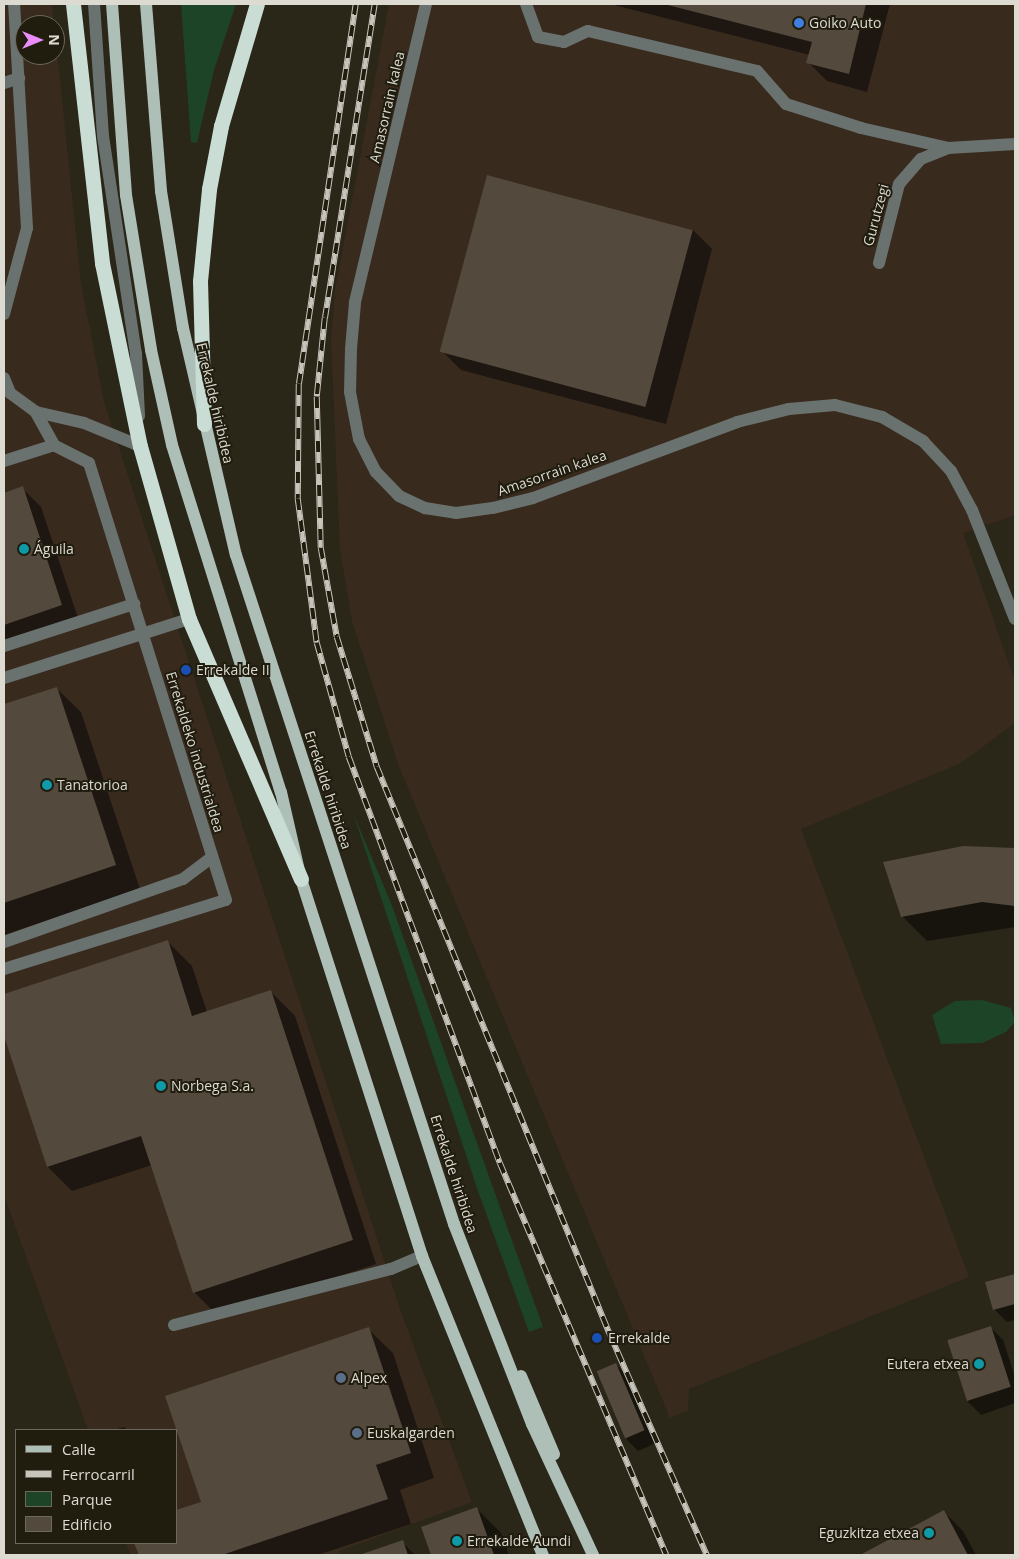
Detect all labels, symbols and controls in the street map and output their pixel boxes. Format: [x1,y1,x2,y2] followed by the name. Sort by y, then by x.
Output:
[15,15,65,65] north arrow
[809,15,881,31] place label: Goiko Auto
[793,17,805,29] marker: Goiko Auto
[45,34,64,46] text: N
[366,50,408,164] street label: Amasorrain kalea
[860,182,892,248] street label: Gurutzegi
[193,341,237,465] street label: Errekalde hiribidea
[495,447,609,499] street label: Amasorrain kalea
[34,541,74,557] place label: Águila
[18,543,30,555] marker: Águila
[196,662,270,678] place label: Errekalde II
[180,664,192,676] marker: Errekalde II
[163,670,227,834] street label: Errekaldeko industrialdea
[301,729,355,851] street label: Errekalde hiribidea
[57,777,128,793] place label: Tanatorioa
[41,779,53,791] marker: Tanatorioa
[171,1078,254,1094] place label: Norbega S.a.
[155,1080,167,1092] marker: Norbega S.a.
[427,1113,481,1235] street label: Errekalde hiribidea
[608,1330,670,1346] place label: Errekalde
[590,1331,604,1345] marker: Errekalde
[887,1356,969,1372] place label: Eutera etxea
[973,1358,985,1370] marker: Eutera etxea
[351,1370,387,1386] place label: Alpex
[335,1372,347,1384] marker: Alpex
[367,1425,455,1441] place label: Euskalgarden
[351,1427,363,1439] marker: Euskalgarden
[15,1429,178,1544] legend
[62,1439,96,1459] text: Calle
[62,1464,135,1484] text: Ferrocarril
[62,1489,112,1509] text: Parque
[62,1514,112,1534] text: Edificio
[819,1525,919,1541] place label: Eguzkitza etxea
[923,1527,935,1539] marker: Eguzkitza etxea
[467,1533,571,1549] place label: Errekalde Aundi
[451,1535,463,1547] marker: Errekalde Aundi

